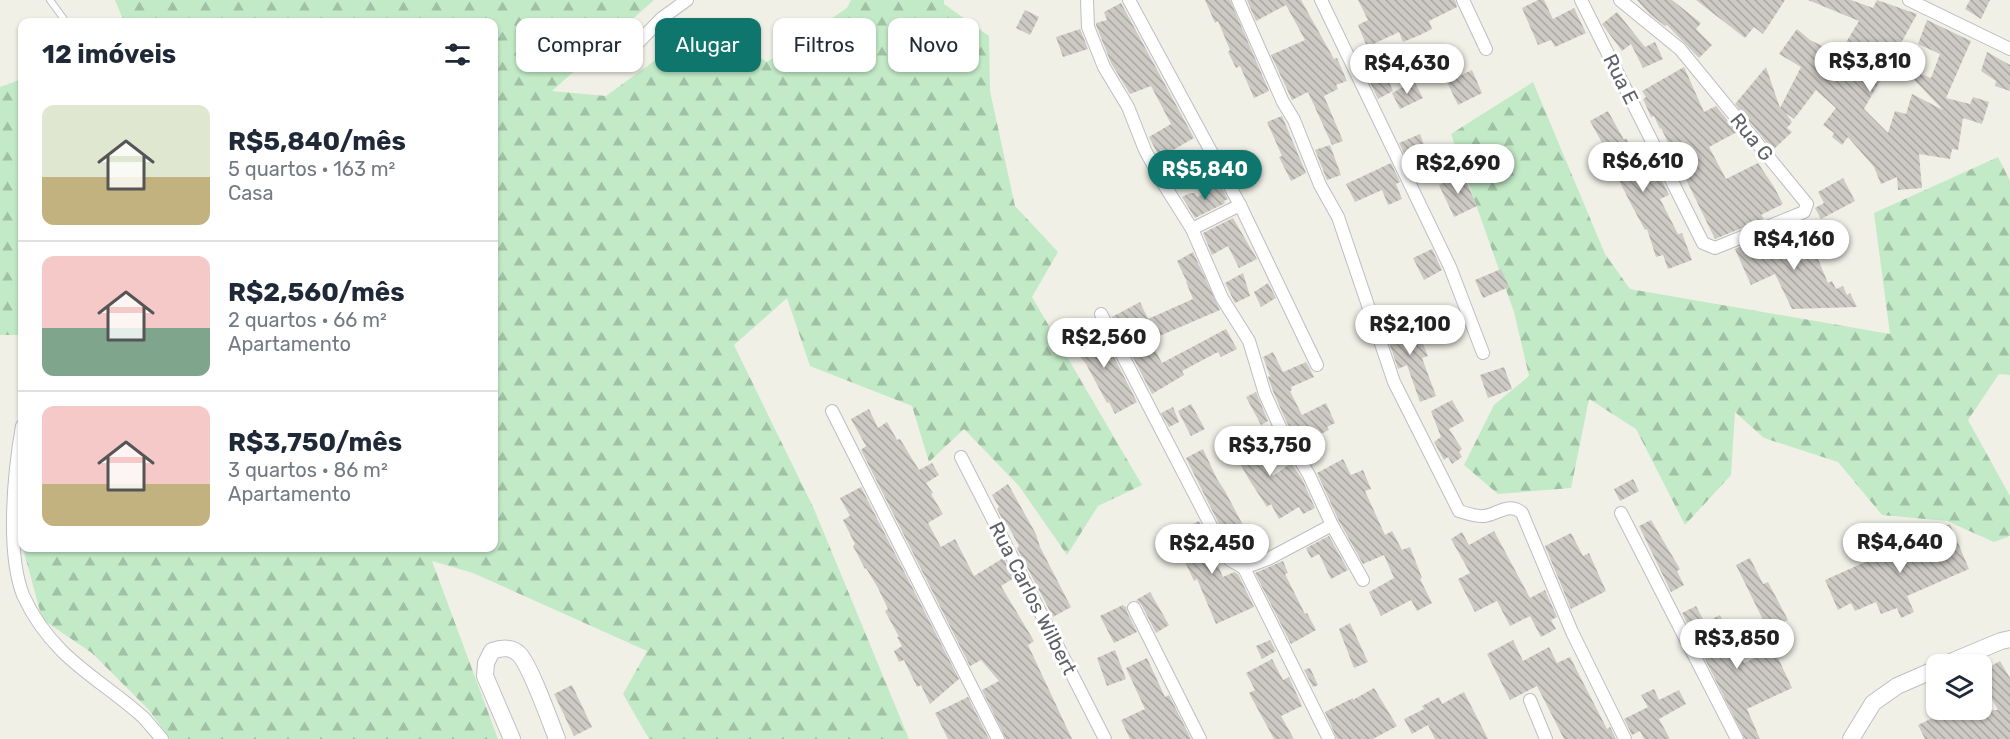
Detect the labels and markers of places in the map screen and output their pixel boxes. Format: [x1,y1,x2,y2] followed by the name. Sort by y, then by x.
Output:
[1815,42,1925,93] pin: R$3,810
[1352,44,1462,95] pin: R$4,630
[1588,142,1698,193] pin: R$6,610
[1403,144,1513,195] pin: R$2,690
[1150,150,1260,201] pin: R$5,840
[1739,220,1849,271] pin: R$4,160
[1355,305,1465,356] pin: R$2,100
[1049,318,1159,369] pin: R$2,560
[1215,426,1325,477] pin: R$3,750
[1845,523,1955,574] pin: R$4,640
[1157,524,1267,575] pin: R$2,450
[1682,619,1792,670] pin: R$3,850

